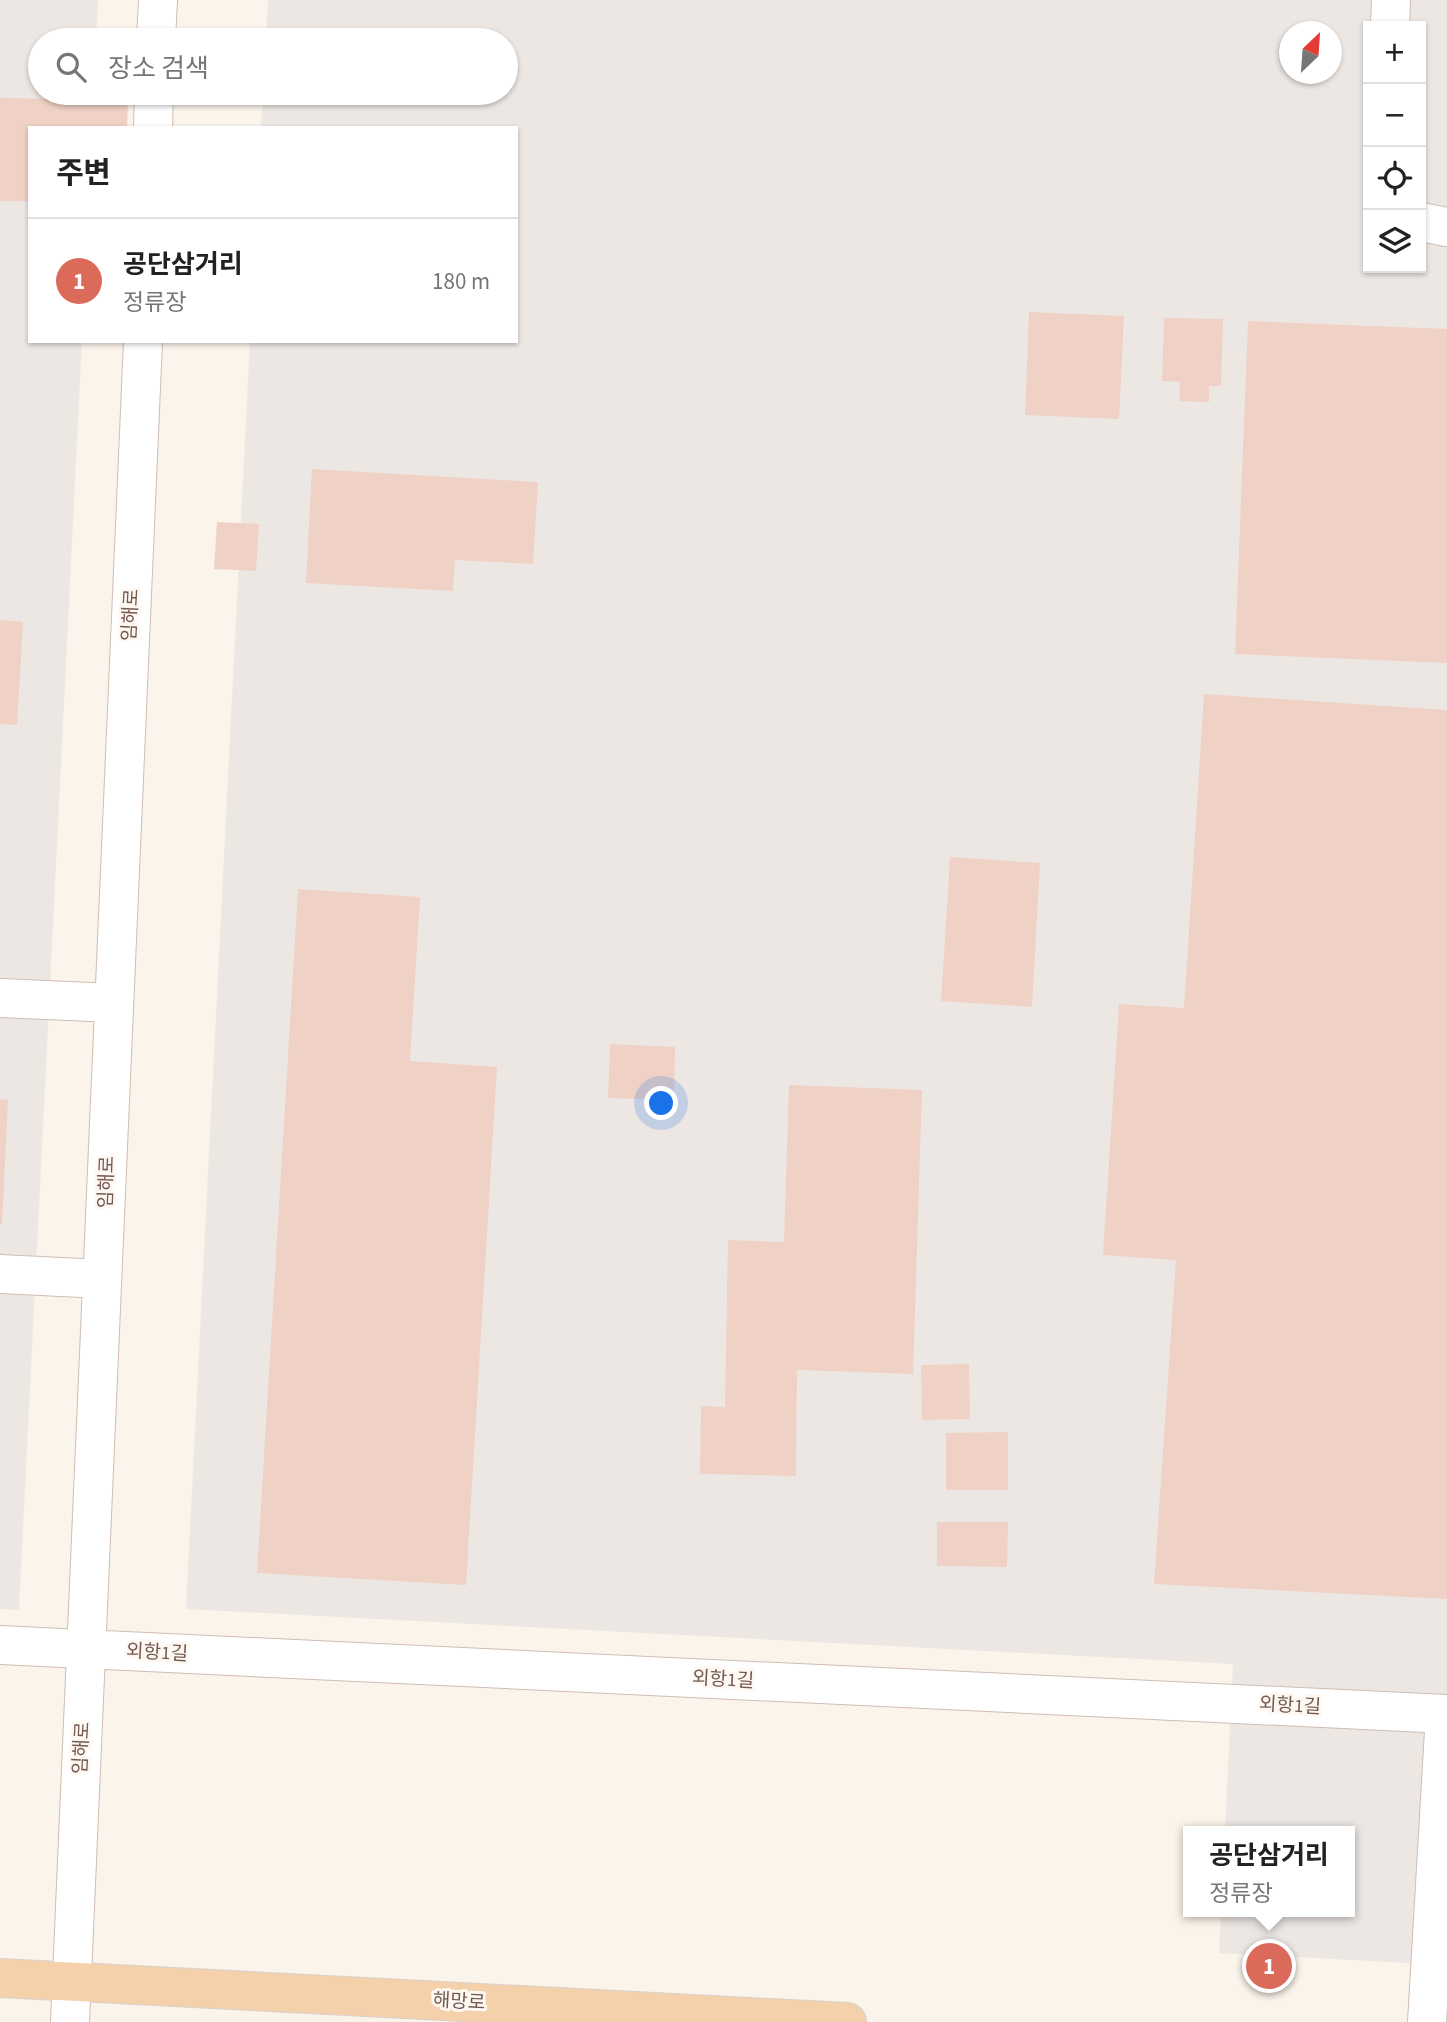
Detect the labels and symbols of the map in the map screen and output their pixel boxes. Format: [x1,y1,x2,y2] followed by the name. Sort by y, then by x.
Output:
[1279,21,1342,84] north arrow
[116,588,146,642] street label: 임해로
[644,1086,678,1120] your location
[93,1155,121,1209] street label: 임해로
[125,1638,189,1668] street label: 외항1길
[691,1665,755,1695] street label: 외항1길
[1258,1691,1322,1721] street label: 외항1길
[67,1721,97,1775] street label: 임해로
[1246,1940,1292,1992] pin: 1
[432,1987,486,2017] street label: 해망로

